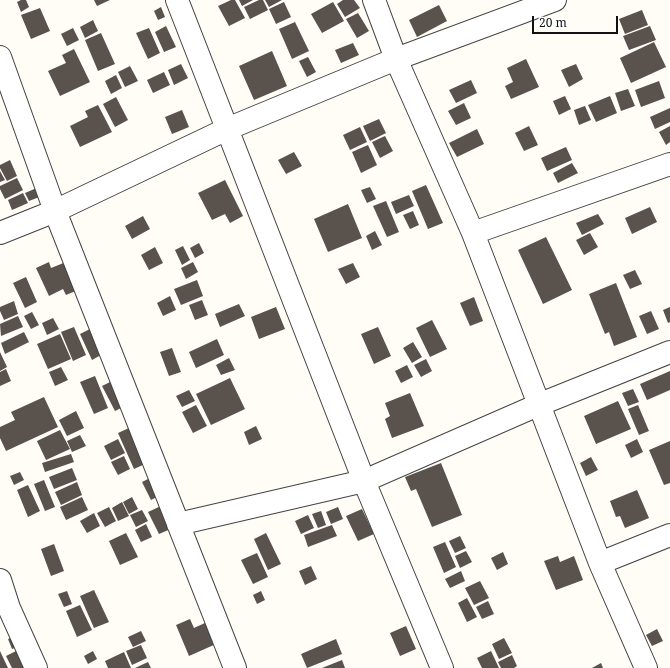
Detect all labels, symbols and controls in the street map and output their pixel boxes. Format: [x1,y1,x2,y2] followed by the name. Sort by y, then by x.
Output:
[534,8,620,34] scale bar
[539,14,567,31] text: 20 m

